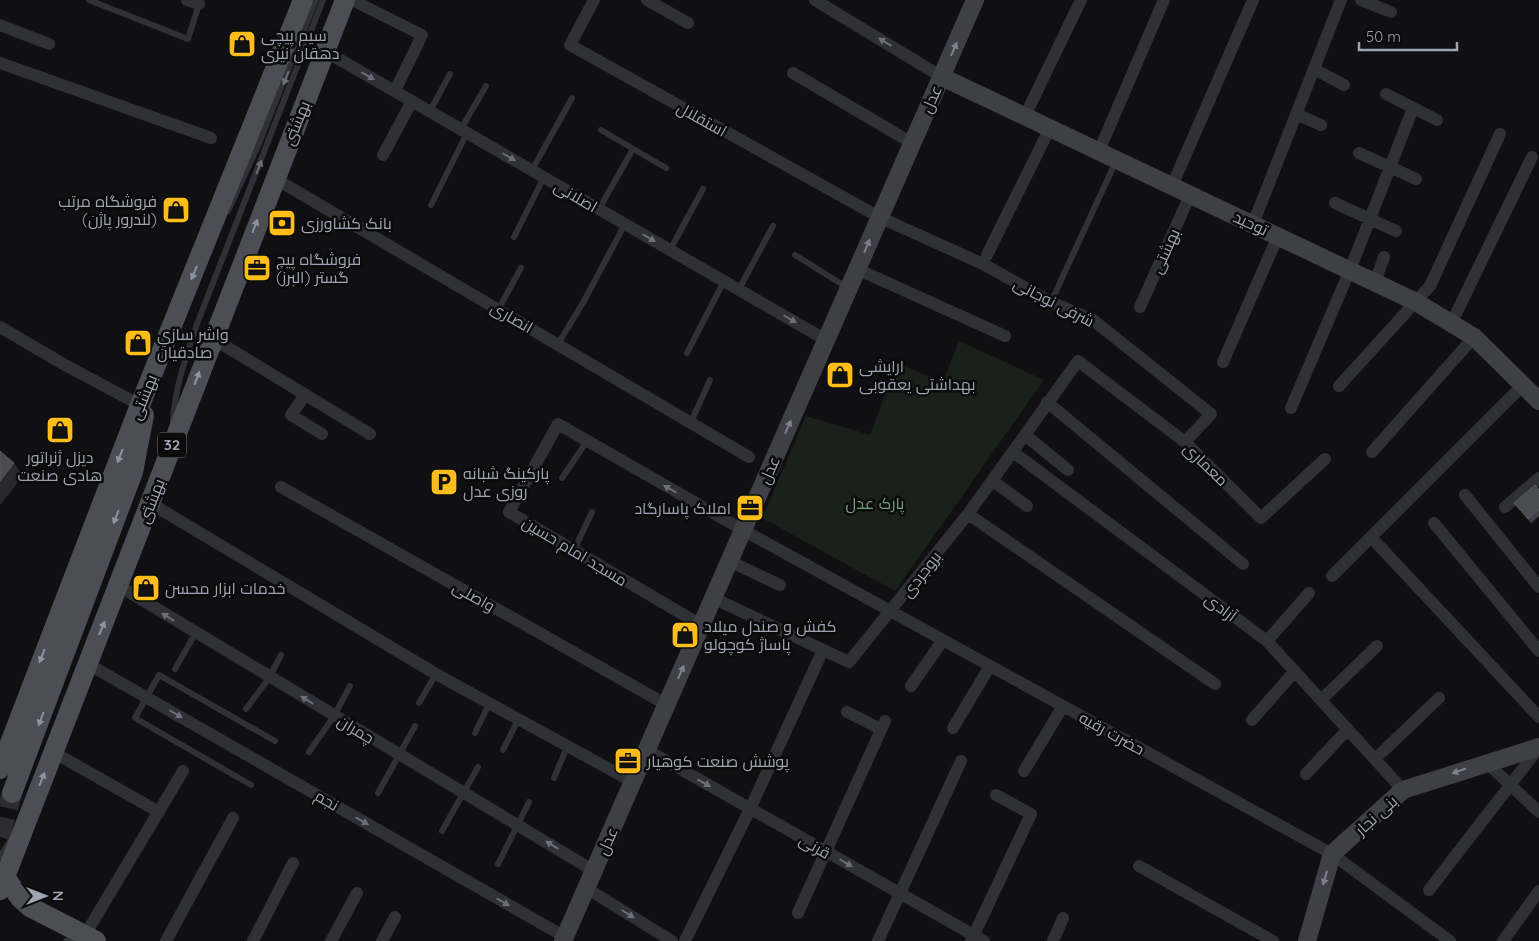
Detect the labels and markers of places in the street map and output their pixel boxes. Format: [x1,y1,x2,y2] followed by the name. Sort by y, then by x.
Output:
[261,25,340,64] place label: سیم پیچی دهقان نیری
[227,29,257,59] shop icon: سیم پیچی دهقان نیری
[58,191,157,231] place label: فروشگاه مرتب (لندرور پاژن)
[161,195,191,225] shop icon: فروشگاه مرتب (لندرور پاژن)
[267,208,297,238] bank icon: بانک کشاورزی
[301,213,392,234] place label: بانک کشاورزی
[276,249,361,287] place label: فروشگاه پیچ گستر (البرز)
[242,253,272,283] office icon: فروشگاه پیچ گستر (البرز)
[157,324,229,363] place label: واشر سازي صادقیان
[123,328,153,358] shop icon: واشر سازي صادقیان
[859,356,975,395] place label: ارایشی بهداشتی یعقوبی
[825,360,855,390] shop icon: ارایشی بهداشتی یعقوبی
[45,415,75,445] shop icon: دیزل ژنراتور هادی صنعت
[18,447,102,486] place label: دیزل ژنراتور هادی صنعت
[463,463,550,502] place label: پارکینگ شبانه روزی عدل
[429,467,459,497] parking icon: پارکینگ شبانه روزی عدل
[735,493,765,523] office icon: املاک پاسارگاد
[634,498,731,520] place label: املاک پاسارگاد
[131,573,161,603] shop icon: خدمات ابزار محسن
[165,578,285,599] place label: خدمات ابزار محسن
[704,616,836,656] place label: کفش و صندل میلاد پاساژ کوچولو
[670,620,700,650] shop icon: کفش و صندل میلاد پاساژ کوچولو
[613,746,643,776] office icon: پوشش صنعت کوهیار
[646,751,790,773] place label: پوشش صنعت کوهیار

